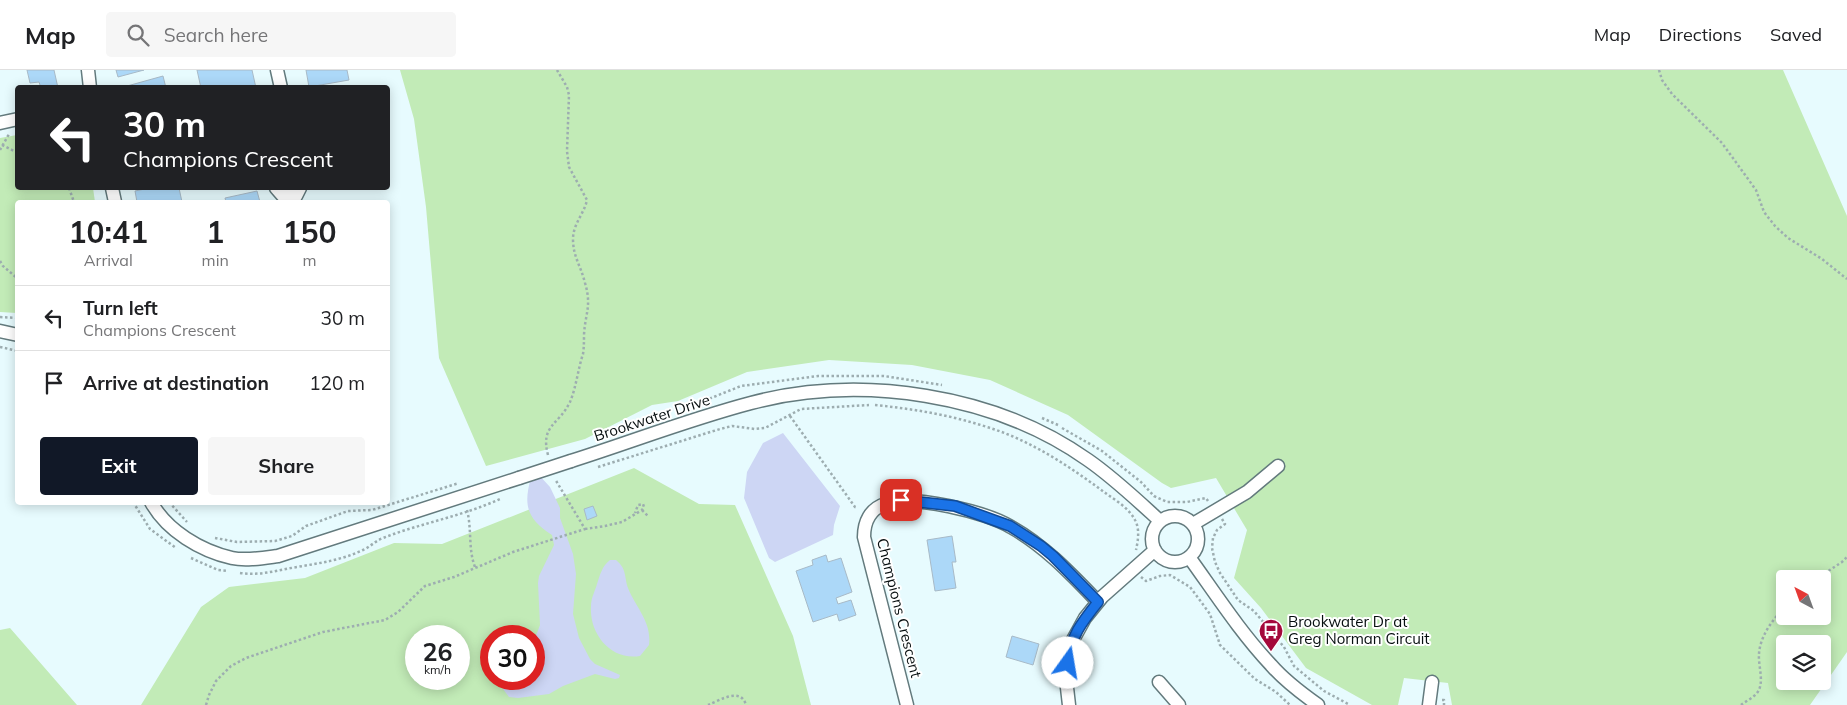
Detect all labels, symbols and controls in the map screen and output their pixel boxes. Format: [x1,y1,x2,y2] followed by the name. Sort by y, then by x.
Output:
[106,12,456,57] search box
[25,20,76,50] text: Map
[124,21,152,49] icon: search
[164,23,268,47] text: Search here
[1594,23,1631,46] text: Map
[1659,23,1742,46] text: Directions
[1770,23,1822,46] text: Saved
[123,102,206,146] text: 30 m
[40,105,105,170] icon: left
[123,145,333,173] text: Champions Crescent
[69,213,148,251] text: 10:41
[206,213,224,251] text: 1
[282,213,336,251] text: 150
[84,250,133,270] text: Arrival
[202,250,229,270] text: min
[302,250,316,270] text: m
[83,296,158,320] text: Turn left
[40,304,68,332] icon: left
[321,306,365,330] text: 30 m
[83,320,236,340] text: Champions Crescent
[40,369,68,397] icon: arrive
[83,371,269,395] text: Arrive at destination
[309,371,365,395] text: 120 m
[591,390,712,445] street label: Brookwater Drive
[40,437,198,495] button: Exit
[208,437,365,495] button: Share
[880,479,922,521] pin
[887,486,915,514] icon: arrive
[873,536,926,680] street label: Champions Crescent
[1776,570,1831,625] north arrow
[1776,570,1831,690] map controls
[1288,612,1430,648] place label: Brookwater Dr at Greg Norman Circuit
[1258,618,1284,652] bus stop icon: Brookwater Dr at Greg Norman Circuit
[480,625,545,690] speed limit sign: 30
[1776,635,1831,690] button: layers
[422,636,453,667] text: 26
[1041,636,1093,688] position arrow
[424,662,451,677] text: km/h

